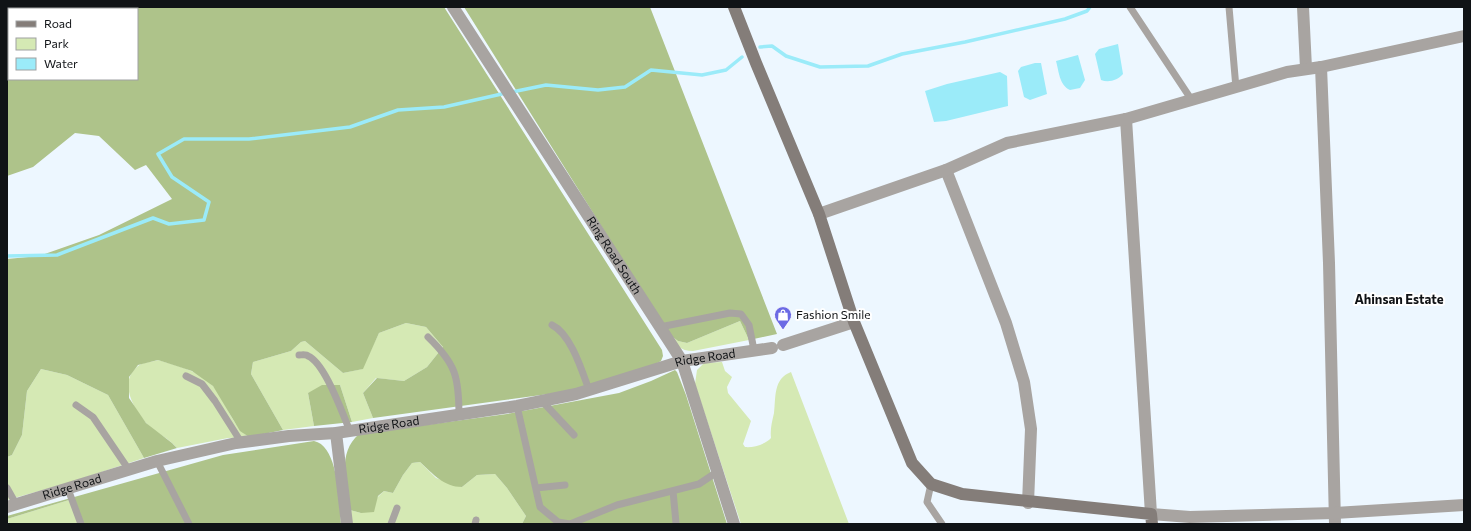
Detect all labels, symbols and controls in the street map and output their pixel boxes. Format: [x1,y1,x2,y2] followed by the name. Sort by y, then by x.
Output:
[8,8,138,80] legend
[44,16,72,30] text: Road
[44,36,70,50] text: Park
[44,56,78,70] text: Water
[584,213,645,297] street label: Ring Road South
[1354,291,1444,307] district label: Ahinsan Estate
[773,305,793,330] shop icon: Fashion Smile
[796,307,871,321] place label: Fashion Smile
[673,345,736,369] street label: Ridge Road
[358,413,420,436] street label: Ridge Road
[40,470,103,502] street label: Ridge Road

